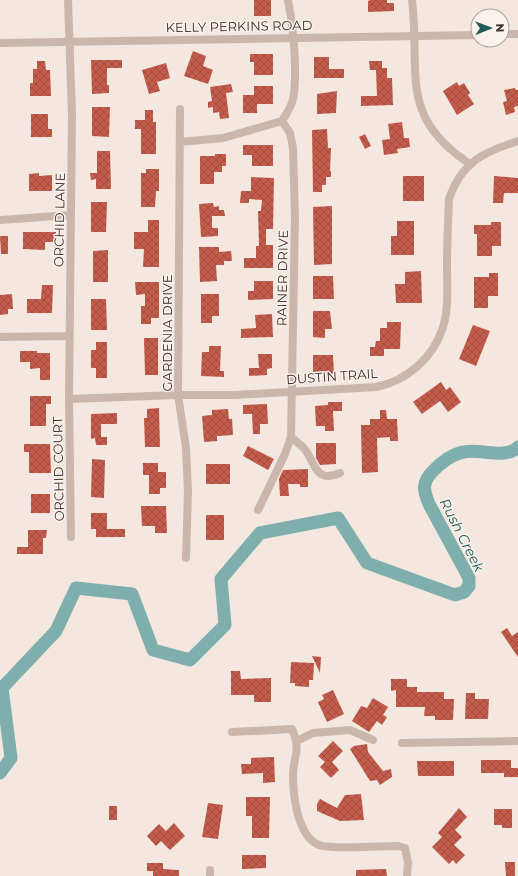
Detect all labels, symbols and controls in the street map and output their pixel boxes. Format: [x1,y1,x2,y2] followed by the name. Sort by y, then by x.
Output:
[470,8,510,48] north arrow
[166,17,313,35] street label: KELLY PERKINS ROAD
[493,23,507,32] text: N
[50,173,68,267] street label: ORCHID LANE
[273,230,291,326] street label: RAINER DRIVE
[159,275,175,391] street label: GARDENIA DRIVE
[286,365,379,387] street label: DUSTIN TRAIL
[49,416,67,522] street label: ORCHID COURT
[436,495,489,575] water label: Rush Creek

